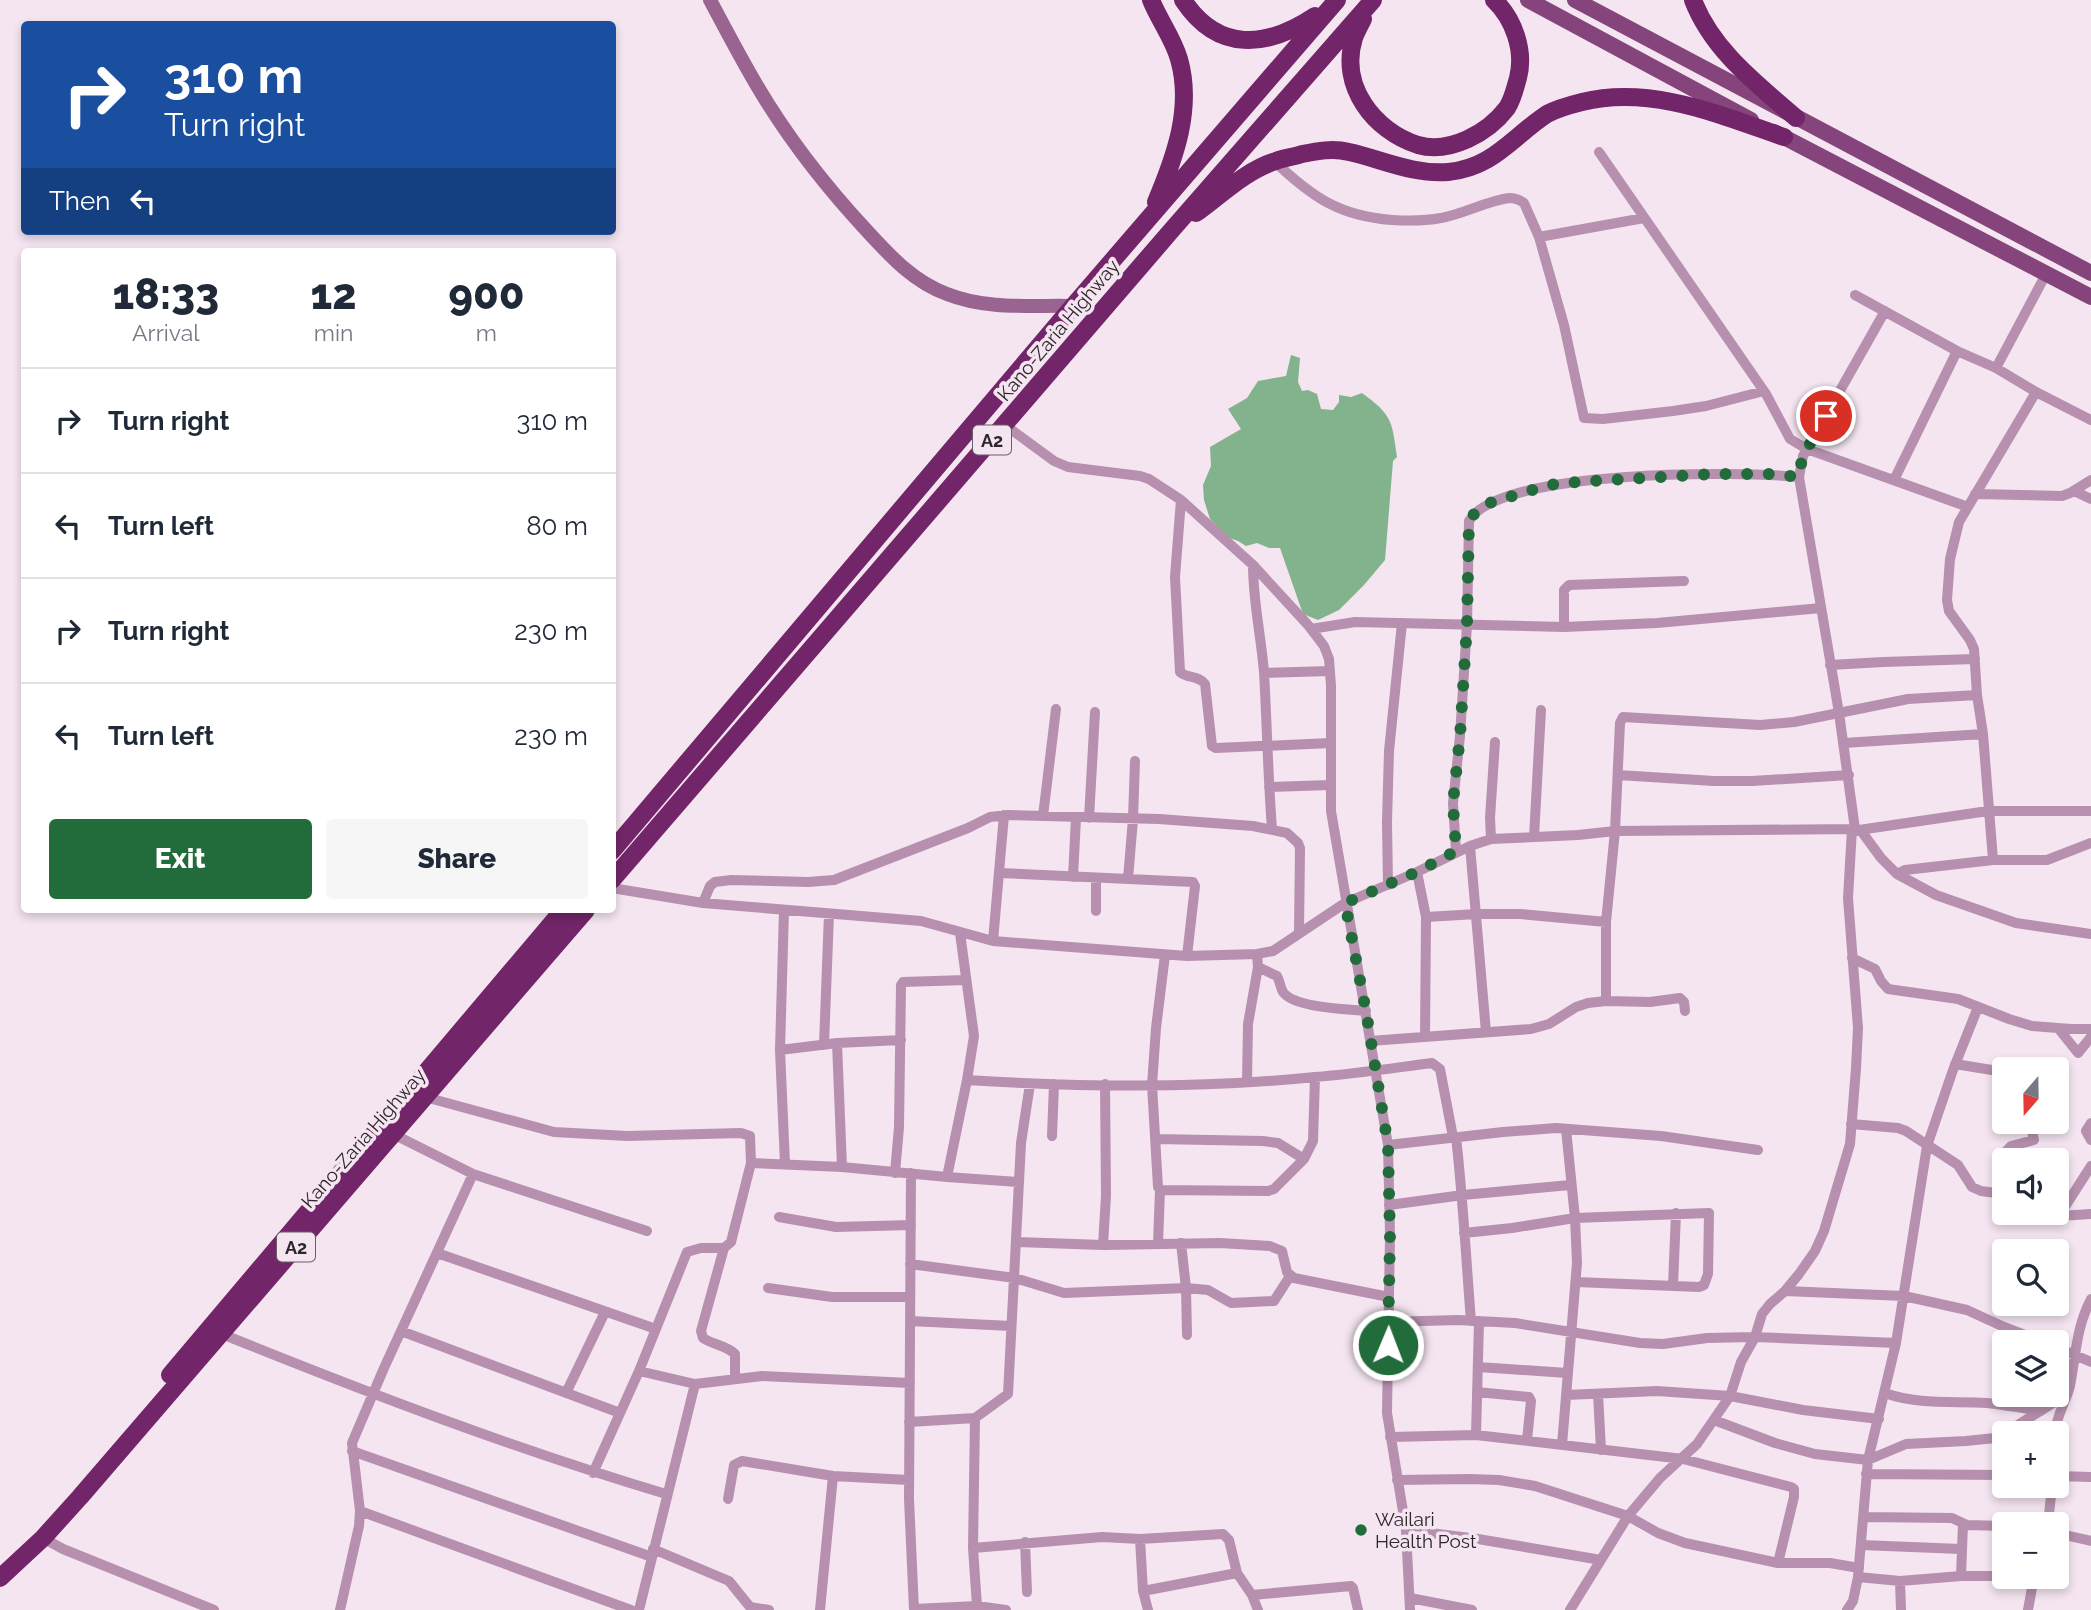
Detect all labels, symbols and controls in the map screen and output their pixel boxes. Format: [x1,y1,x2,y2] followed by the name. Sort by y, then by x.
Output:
[164,47,303,104] text: 310 m
[49,49,140,140] icon: right
[164,106,305,143] text: Turn right
[124,182,162,220] icon: left
[49,186,110,216] text: Then
[993,255,1123,405] street label: Kano-Zaria Highway
[112,270,219,319] text: 18:33
[311,270,357,319] text: 12
[448,270,524,319] text: 900
[132,319,200,346] text: Arrival
[314,319,353,346] text: min
[476,319,497,346] text: m
[1796,386,1856,446] pin
[1807,397,1845,435] icon: arrive
[49,402,87,440] icon: right
[108,406,229,436] text: Turn right
[517,406,588,436] text: 310 m
[973,426,1011,454] road number: A2
[49,507,87,545] icon: left
[108,511,214,541] text: Turn left
[526,511,588,541] text: 80 m
[49,612,87,650] icon: right
[108,616,229,646] text: Turn right
[514,616,588,646] text: 230 m
[49,717,87,755] icon: left
[108,721,214,751] text: Turn left
[514,721,588,751] text: 230 m
[49,819,312,899] button: Exit
[326,819,588,899] button: Share
[1992,1057,2068,1134] north arrow
[1992,1057,2069,1589] map controls
[296,1064,430,1212] street label: Kano-Zaria Highway
[1992,1148,2069,1225] button: sound
[277,1232,315,1262] road number: A2
[1992,1239,2069,1316] button: search
[1351,1308,1425,1382] position arrow
[1992,1330,2069,1407] button: layers
[1992,1421,2069,1498] button: +
[1375,1508,1477,1552] place label: Wailari Health Post
[1992,1512,2069,1589] button: −
[1353,1522,1369,1538] marker: Wailari Health Post

